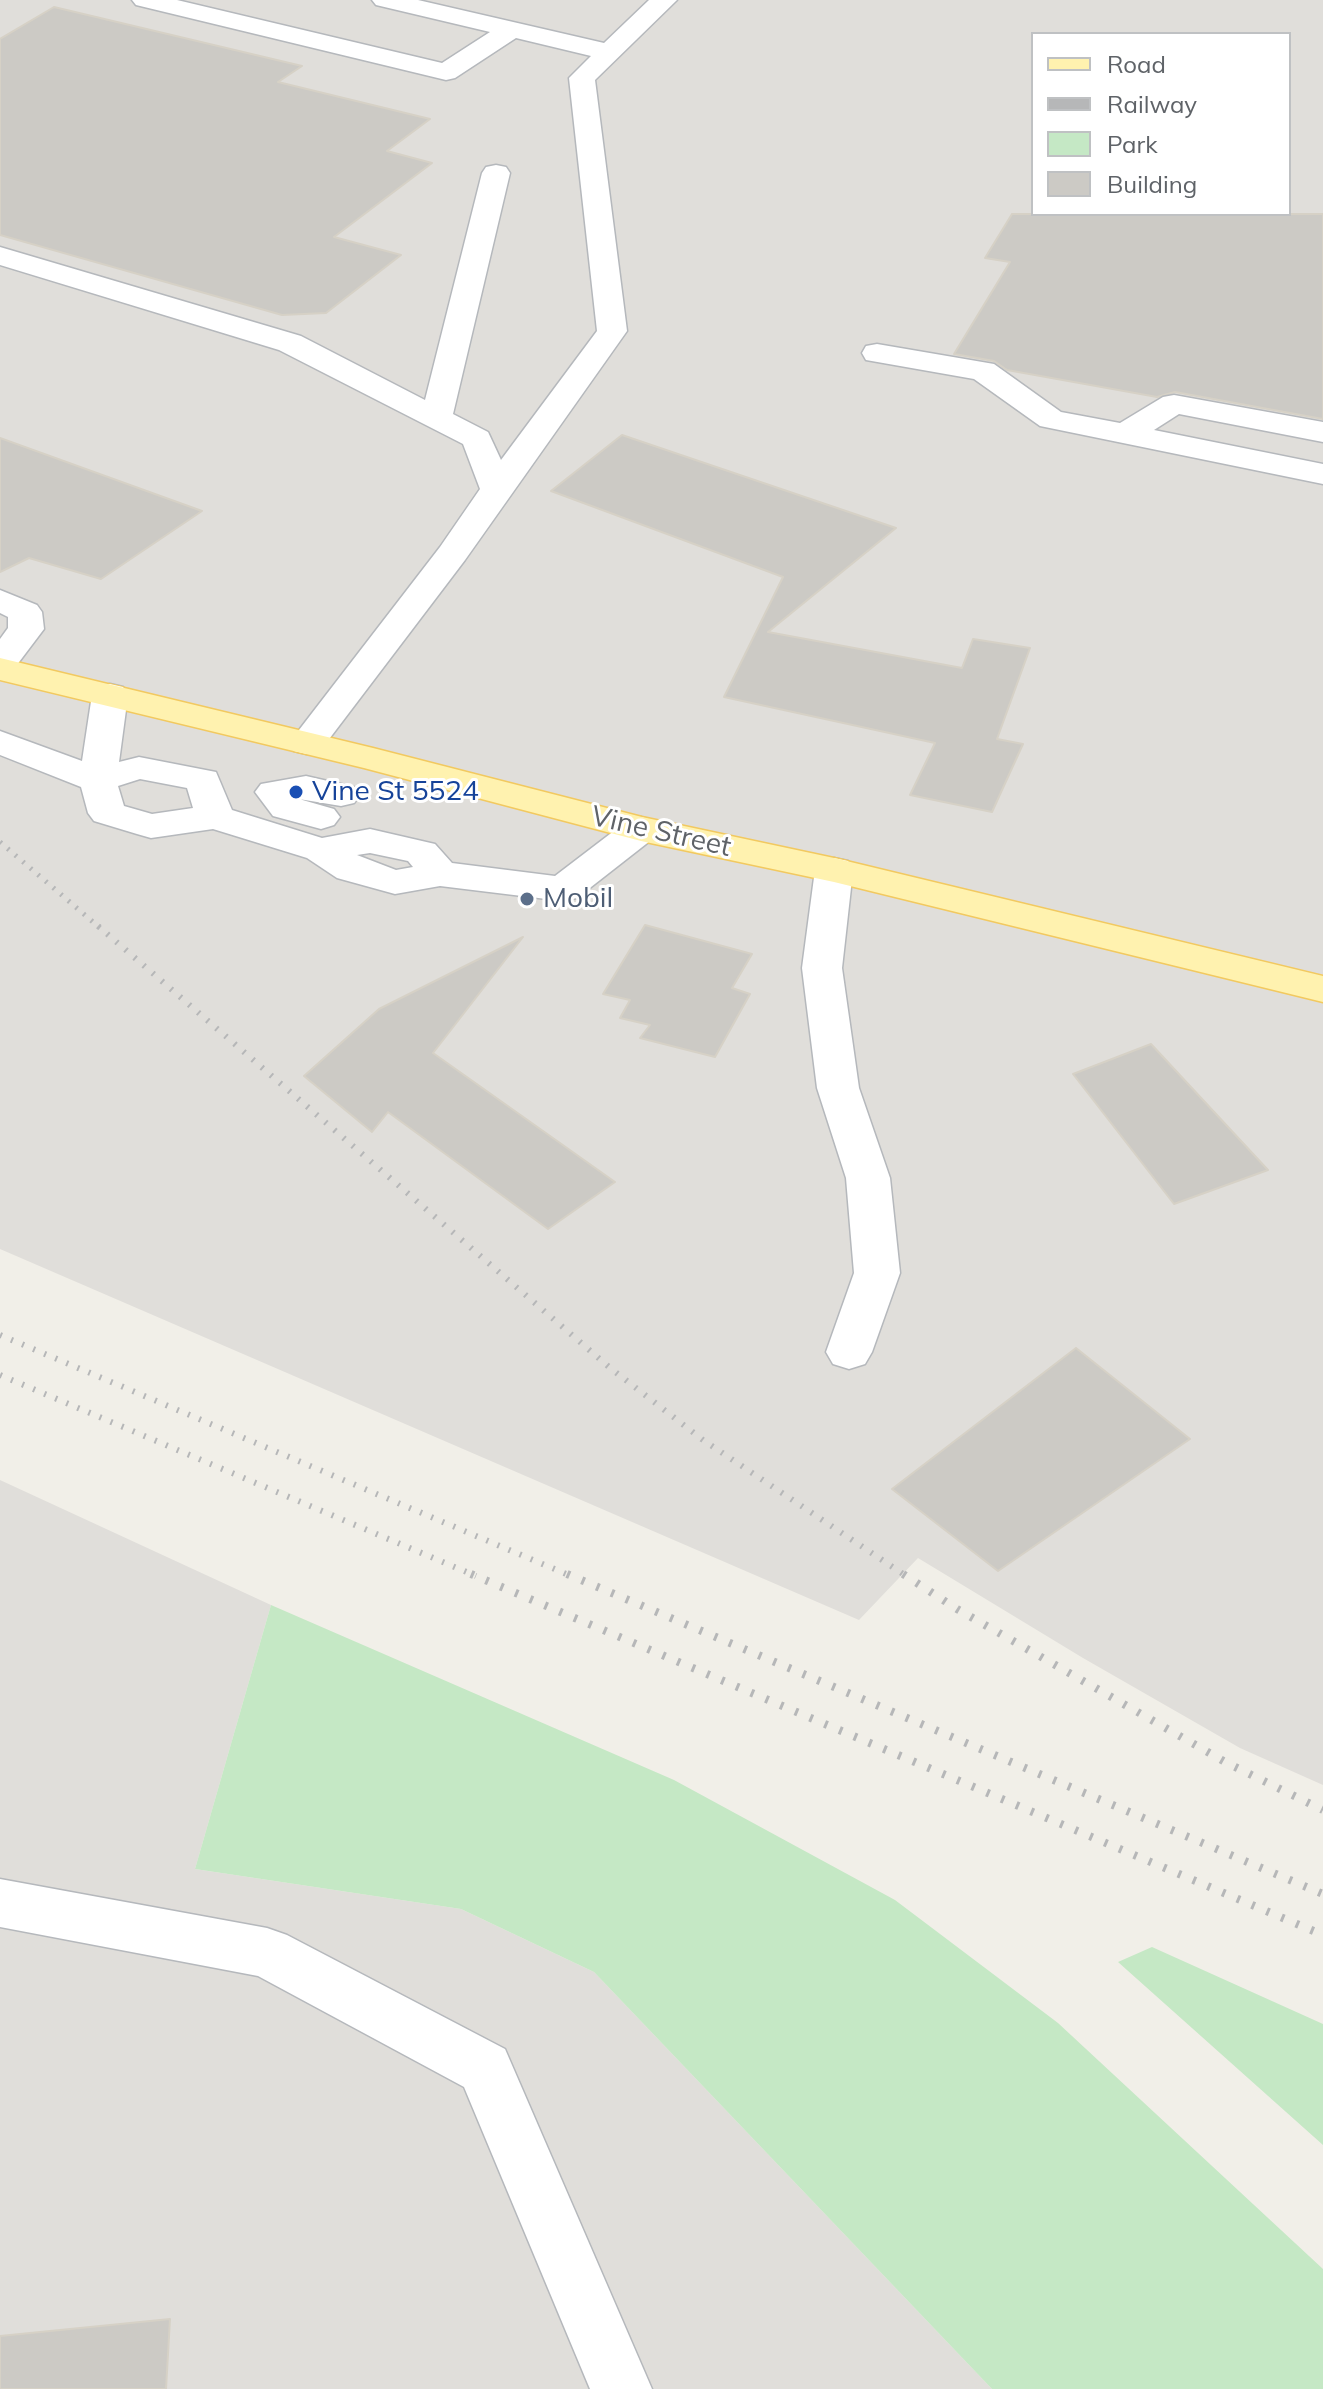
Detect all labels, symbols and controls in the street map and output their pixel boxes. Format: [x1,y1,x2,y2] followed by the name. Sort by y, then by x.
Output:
[1031,32,1291,216] legend
[1107,49,1166,79] text: Road
[1107,89,1197,119] text: Railway
[1107,129,1158,159] text: Park
[1107,169,1197,199] text: Building
[312,775,479,809] place label: Vine St 5524
[287,783,305,801] marker: Vine St 5524
[588,800,734,864] street label: Vine Street
[543,882,613,916] place label: Mobil
[518,890,536,908] marker: Mobil

